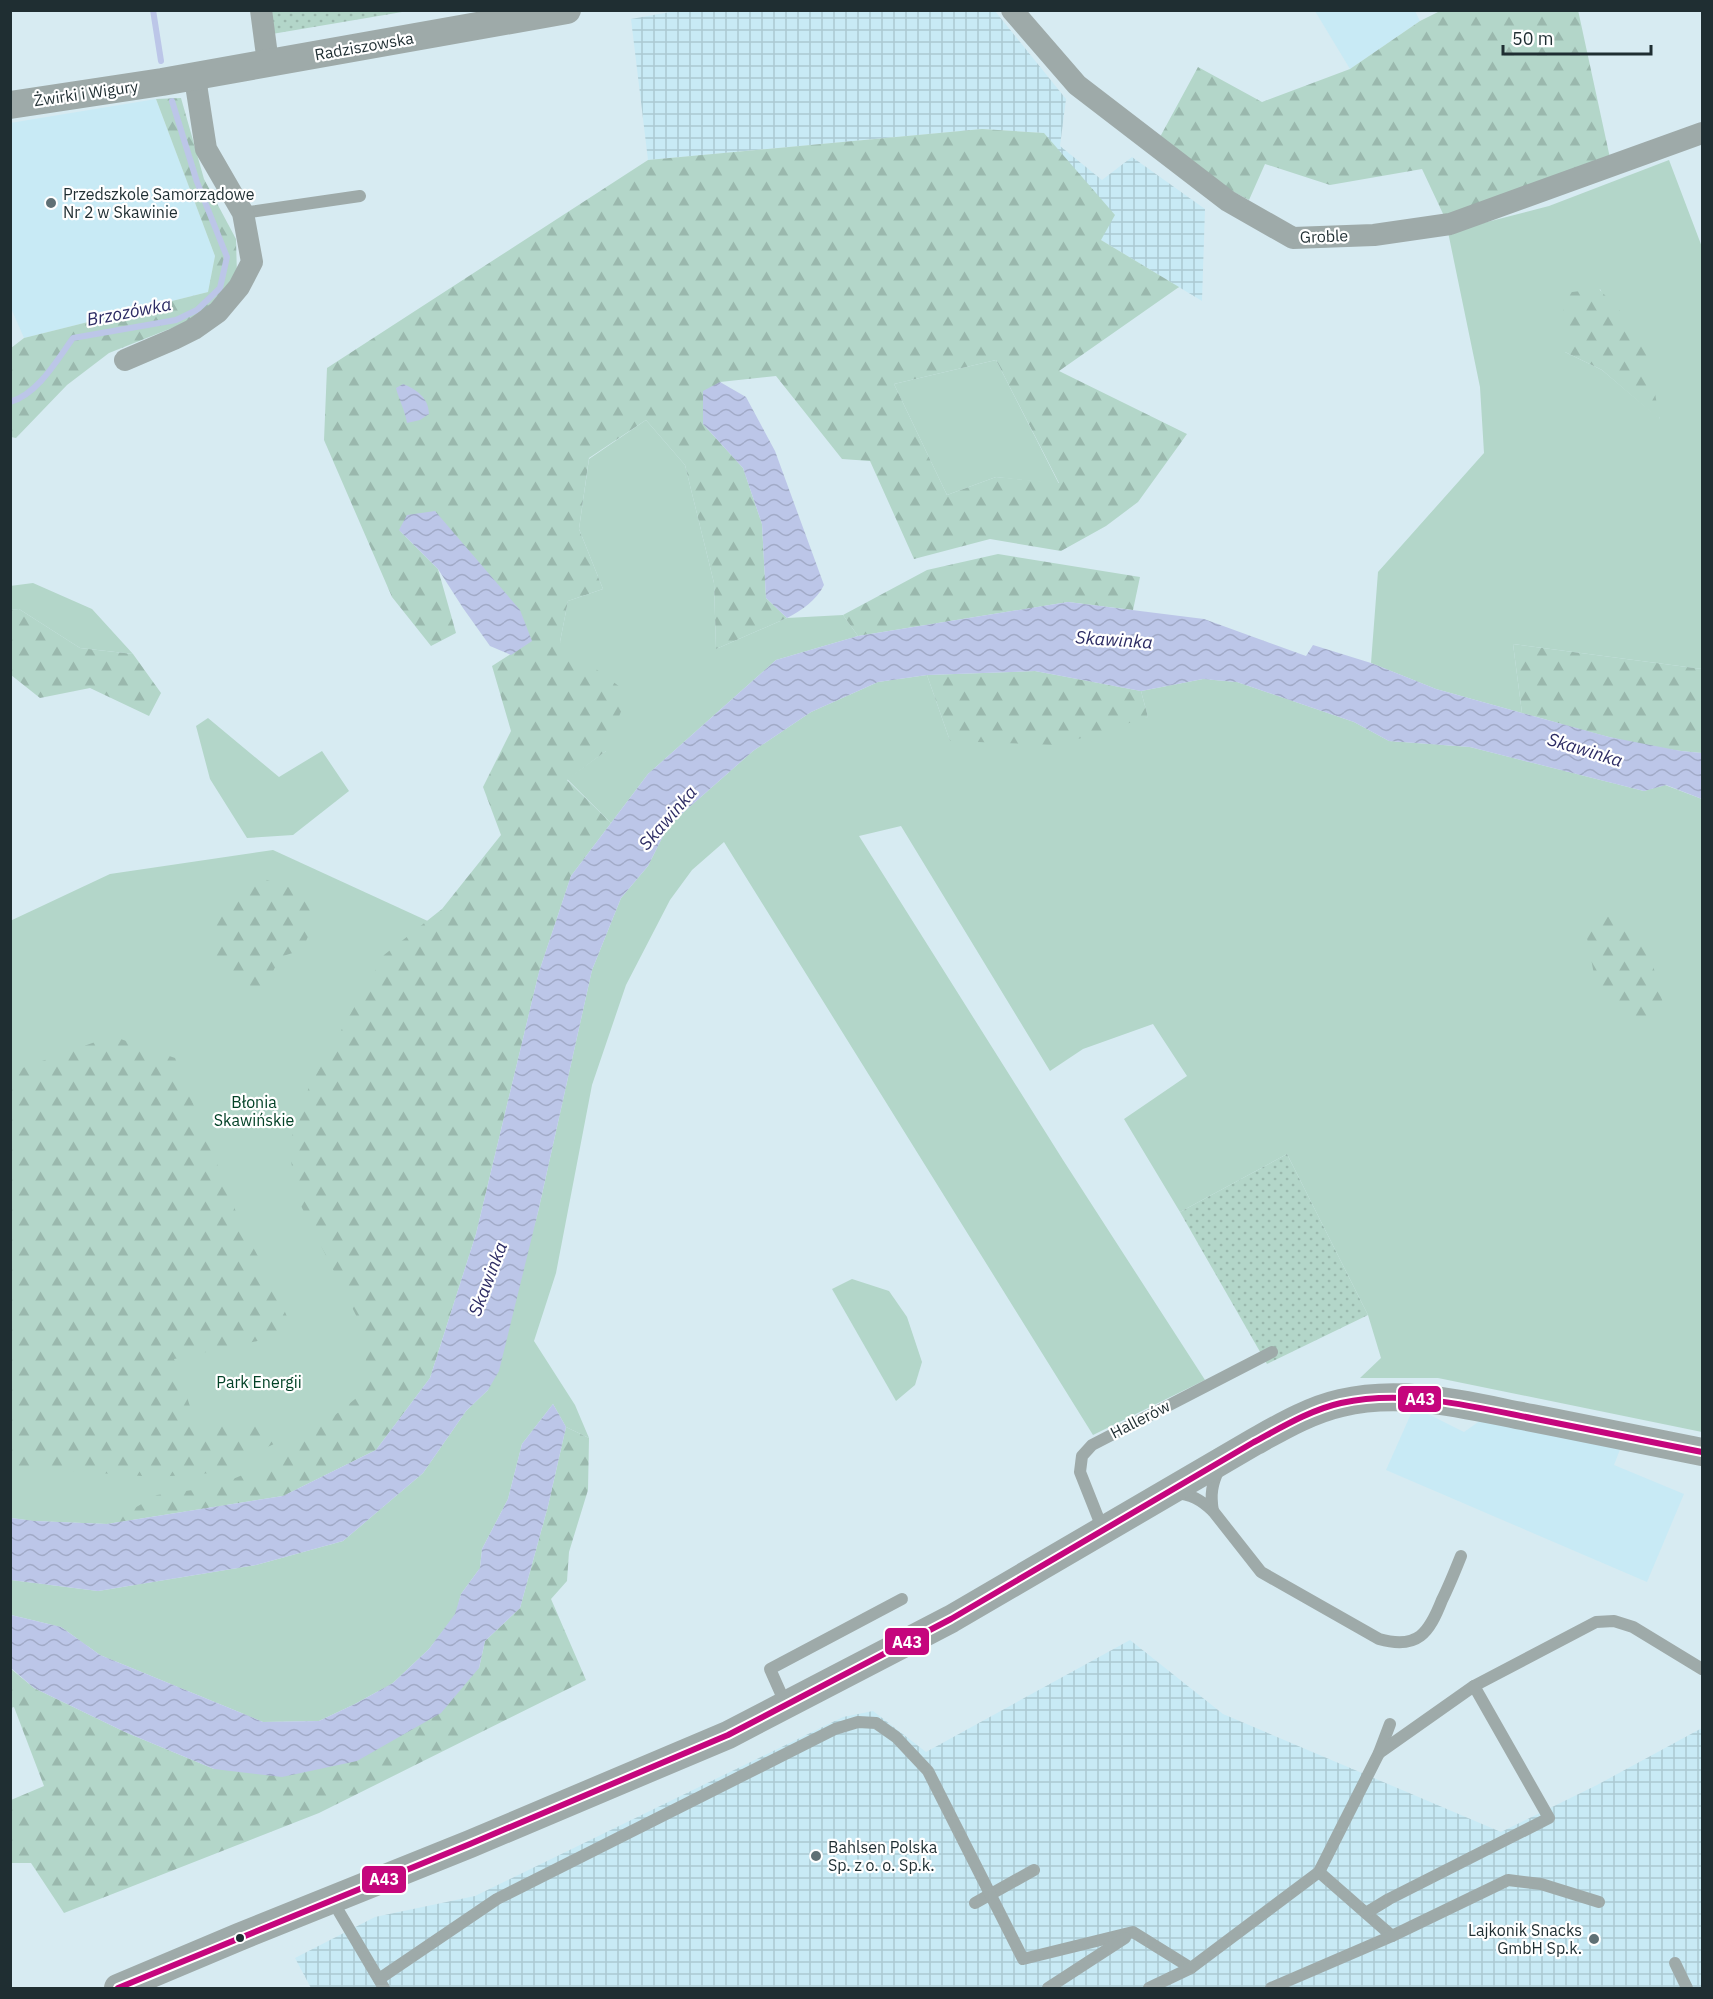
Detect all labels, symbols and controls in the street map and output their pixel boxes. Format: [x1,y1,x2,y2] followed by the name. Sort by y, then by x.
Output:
[1503,18,1652,56] scale bar
[313,27,415,65] street label: Radziszowska
[1512,27,1554,50] text: 50 m
[33,76,139,110] street label: Żwirki i Wigury
[63,184,255,222] place label: Przedszkole Samorządowe Nr 2 w Skawinie
[44,196,58,210] marker: Przedszkole Samorządowe Nr 2 w Skawinie
[1300,225,1349,247] street label: Groble
[85,292,173,331] water label: Brzozówka
[1075,625,1154,654] water label: Skawinka
[1545,727,1626,772] water label: Skawinka
[634,781,702,854] water label: Skawinka
[214,1092,294,1130] park label: Błonia Skawińskie
[463,1239,512,1319] water label: Skawinka
[216,1372,302,1392] park label: Park Energii
[1397,1385,1442,1413] line badge: A43
[1405,1389,1435,1409] text: A43
[1107,1396,1173,1442] street label: Hallerów
[884,1627,930,1656] line badge: A43
[892,1632,922,1652] text: A43
[828,1837,938,1875] place label: Bahlsen Polska Sp. z o. o. Sp.k.
[809,1849,823,1863] marker: Bahlsen Polska Sp. z o. o. Sp.k.
[361,1865,407,1894] line badge: A43
[369,1869,399,1889] text: A43
[1468,1920,1582,1958] place label: Lajkonik Snacks GmbH Sp.k.
[234,1932,246,1944] unlabelled marker
[1587,1932,1601,1946] marker: Lajkonik Snacks GmbH Sp.k.

